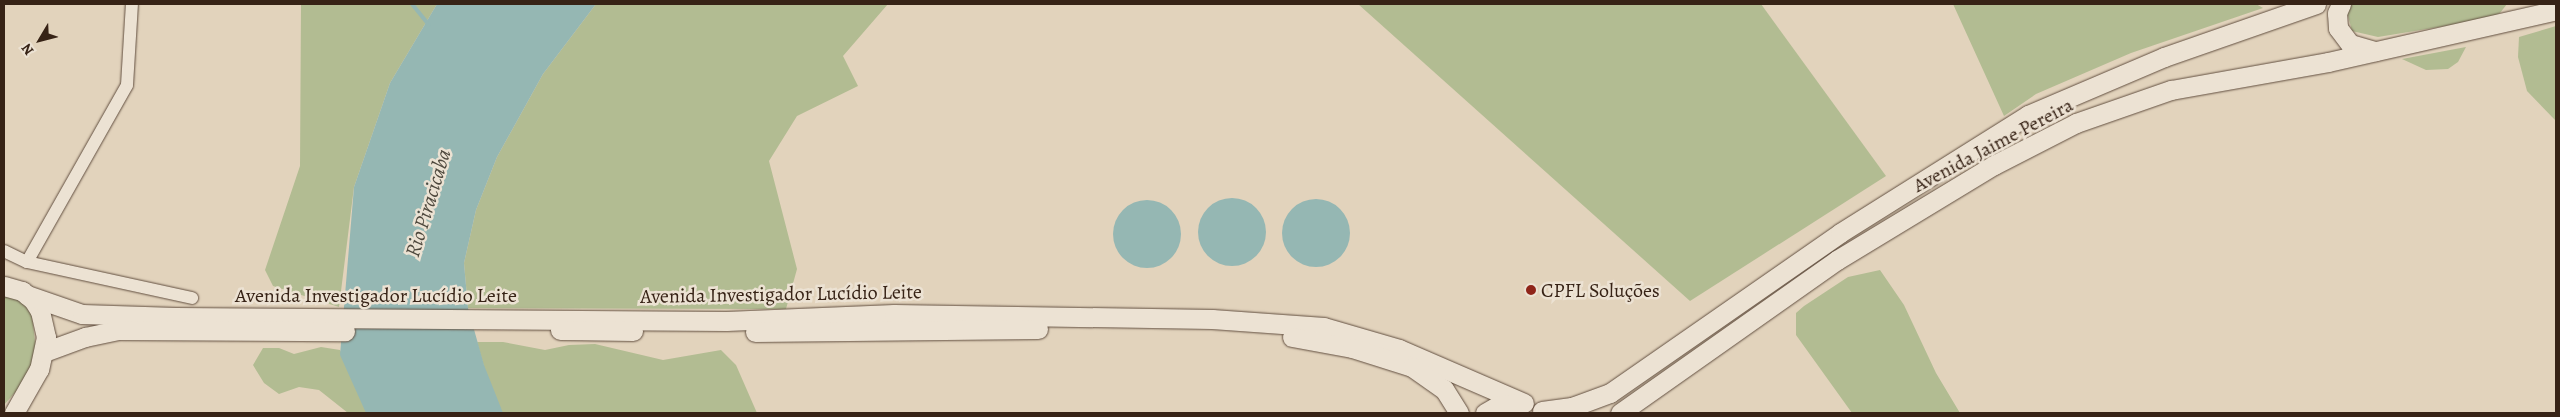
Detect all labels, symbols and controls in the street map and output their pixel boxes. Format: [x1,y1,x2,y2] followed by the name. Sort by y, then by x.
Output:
[15,15,65,65] north arrow
[17,40,38,59] text: N
[1909,93,2077,197] street label: Avenida Jaime Pereira
[400,146,456,260] water label: Rio Piracicaba
[1541,278,1660,302] place label: CPFL Soluções
[640,280,922,308] street label: Avenida Investigador Lucídio Leite
[235,283,517,307] street label: Avenida Investigador Lucídio Leite
[1525,284,1537,296] marker: CPFL Soluções

